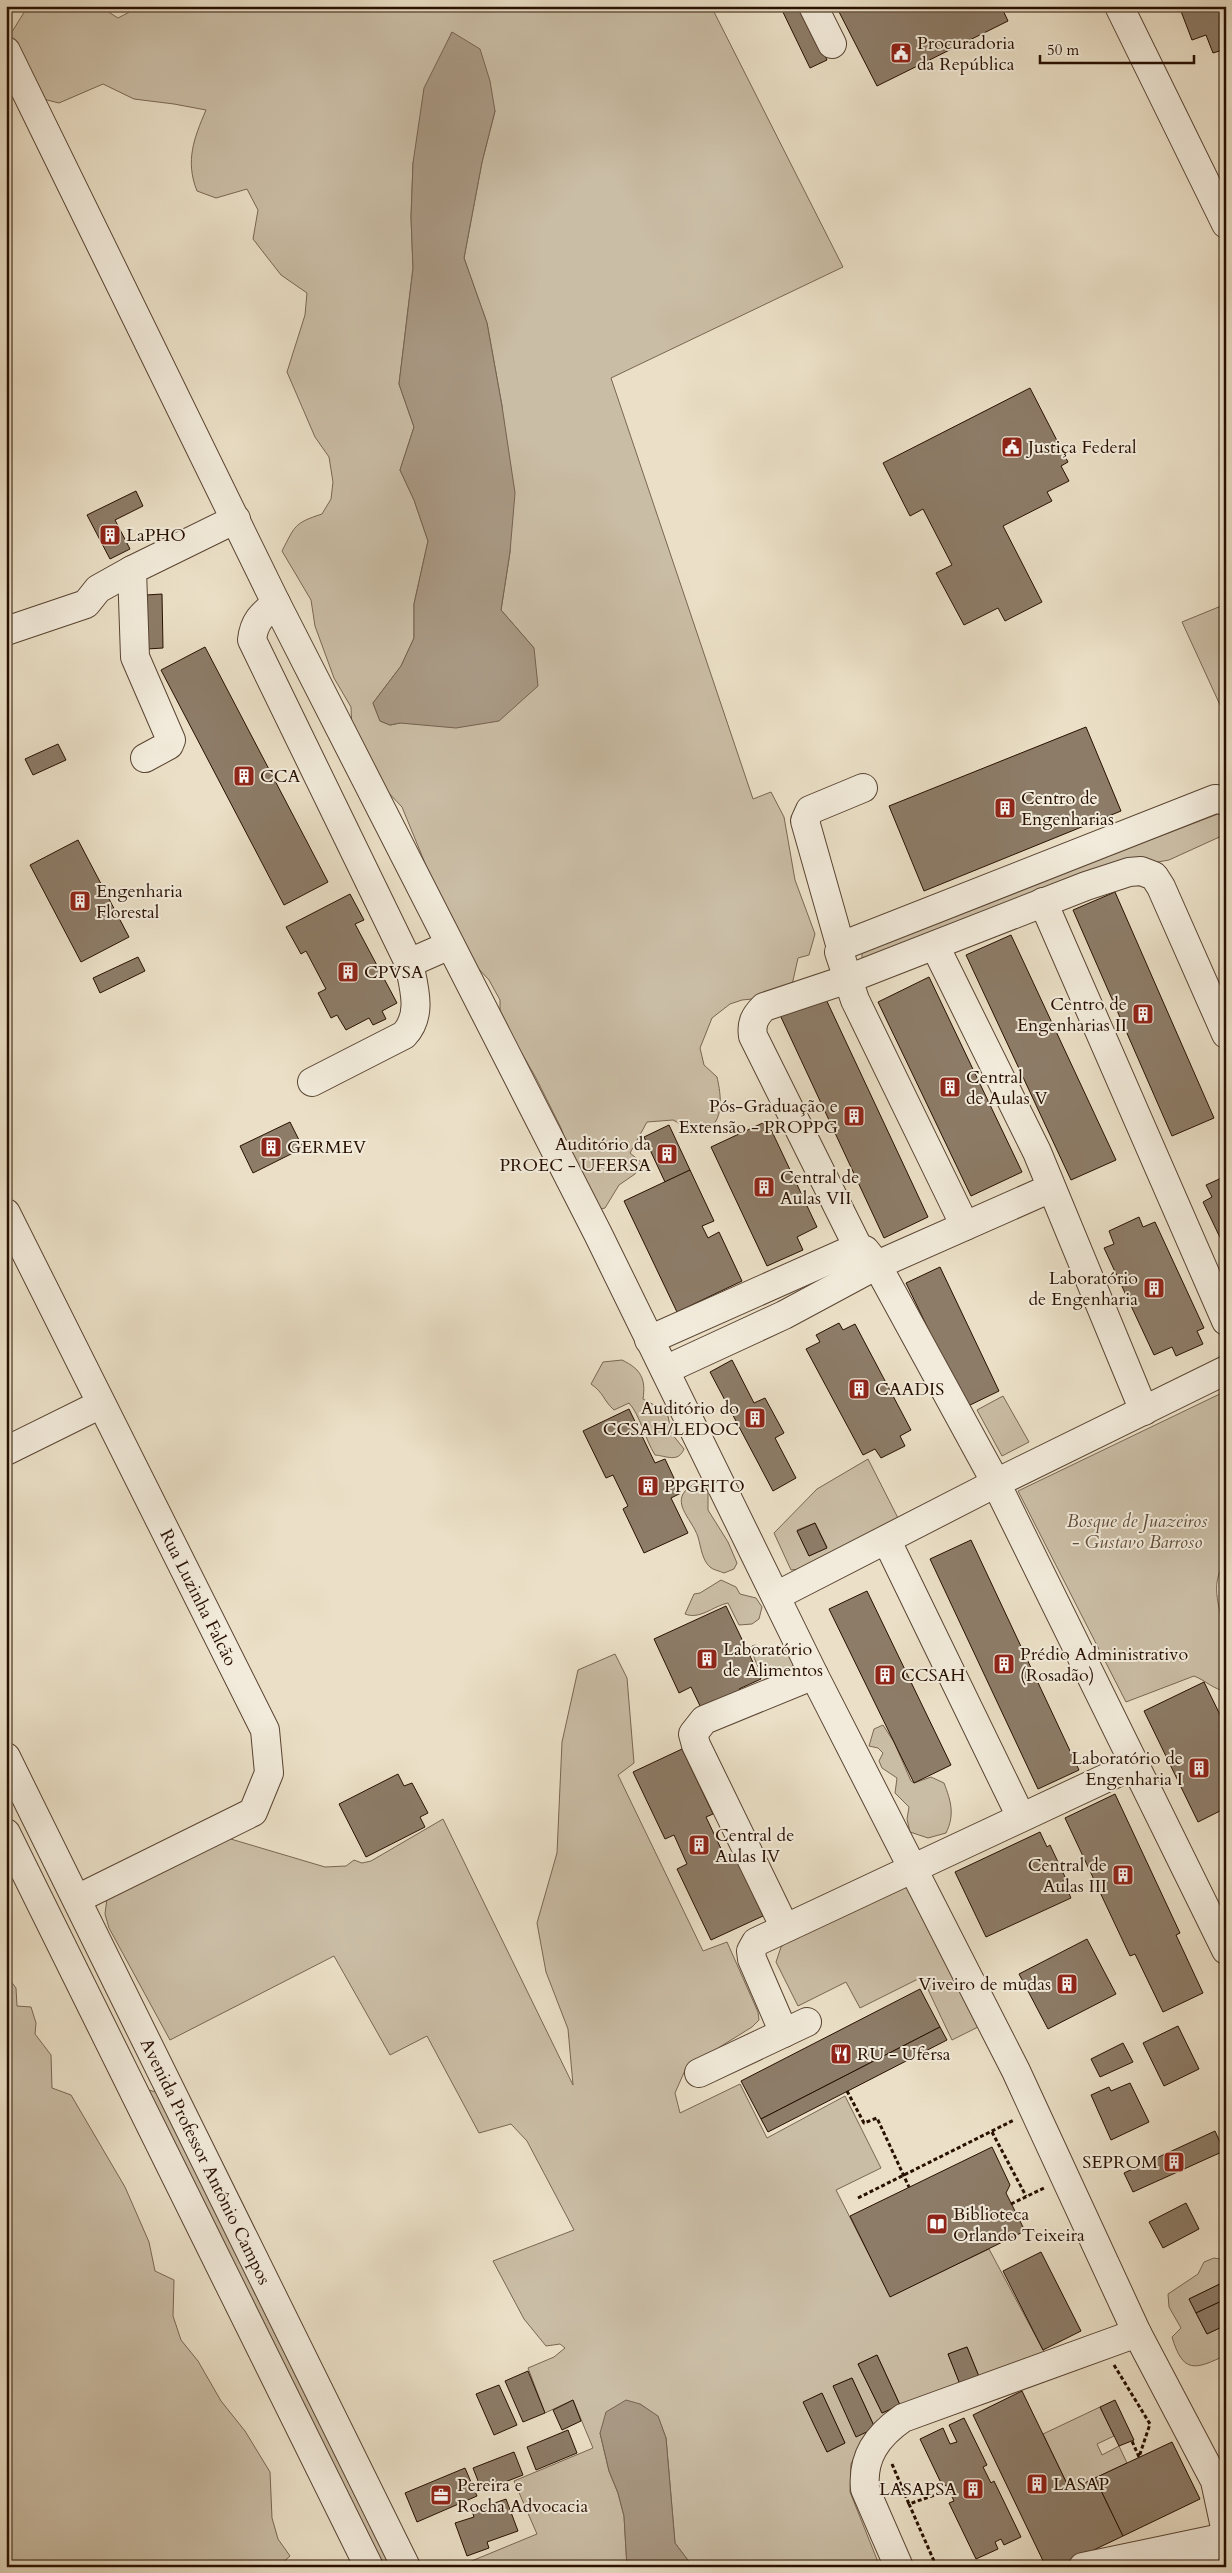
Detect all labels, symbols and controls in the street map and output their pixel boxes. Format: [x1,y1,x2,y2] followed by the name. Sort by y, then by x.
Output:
[917,31,1015,77] place label: Procuradoria da República
[1040,32,1193,64] scale bar
[1047,40,1079,60] text: 50 m
[889,41,913,65] public building icon: Procuradoria da República
[1000,435,1024,459] public building icon: Justiça Federal
[1025,435,1137,460] place label: Justiça Federal
[98,523,122,547] building icon: LaPHO
[126,523,186,548] place label: LaPHO
[232,764,256,788] building icon: CCA
[260,764,301,789] place label: CCA
[1021,786,1114,832] place label: Centro de Engenharias
[993,796,1017,820] building icon: Centro de Engenharias
[96,879,183,925] place label: Engenharia Florestal
[68,889,92,913] building icon: Engenharia Florestal
[336,960,360,984] building icon: CPVSA
[364,960,424,985] place label: CPVSA
[1017,992,1127,1038] place label: Centro de Engenharias II
[1131,1002,1155,1026] building icon: Centro de Engenharias II
[966,1065,1048,1111] place label: Central de Aulas V
[938,1075,962,1099] building icon: Central de Aulas V
[678,1094,838,1140] place label: Pós-Graduação e Extensão - PROPPG
[842,1104,866,1128] building icon: Pós-Graduação e Extensão - PROPPG
[499,1132,651,1178] place label: Auditório da PROEC - UFERSA
[259,1135,283,1159] building icon: GERMEV
[287,1135,367,1160] place label: GERMEV
[655,1142,679,1166] building icon: Auditório da PROEC - UFERSA
[780,1165,859,1211] place label: Central de Aulas VII
[752,1175,776,1199] building icon: Central de Aulas VII
[1029,1266,1138,1312] place label: Laboratório de Engenharia
[1142,1276,1166,1300] building icon: Laboratório de Engenharia
[847,1377,871,1401] building icon: CAADIS
[875,1377,944,1402] place label: CAADIS
[603,1396,739,1442] place label: Auditório do CCSAH/LEDOC
[743,1406,767,1430] building icon: Auditório do CCSAH/LEDOC
[636,1474,660,1498] building icon: PPGFITO
[664,1474,745,1499] place label: PPGFITO
[1067,1509,1207,1555] park label: Bosque de Juazeiros - Gustavo Barroso
[154,1525,244,1670] street label: Rua Luzinha Falcão
[723,1637,823,1683] place label: Laboratório de Alimentos
[1020,1642,1188,1688] place label: Prédio Administrativo (Rosadão)
[695,1647,719,1671] building icon: Laboratório de Alimentos
[992,1652,1016,1676] building icon: Prédio Administrativo (Rosadão)
[873,1663,897,1687] building icon: CCSAH
[901,1663,965,1688] place label: CCSAH
[1071,1746,1183,1792] place label: Laboratório de Engenharia I
[1187,1756,1211,1780] building icon: Laboratório de Engenharia I
[715,1823,794,1869] place label: Central de Aulas IV
[687,1833,711,1857] building icon: Central de Aulas IV
[1028,1853,1107,1899] place label: Central de Aulas III
[1111,1863,1135,1887] building icon: Central de Aulas III
[918,1972,1051,1997] place label: Viveiro de mudas
[1055,1972,1079,1996] building icon: Viveiro de mudas
[134,2034,277,2289] street label: Avenida Professor Antônio Campos
[829,2042,853,2066] restaurant icon: RU - Ufersa
[857,2042,951,2067] place label: RU - Ufersa
[1082,2150,1158,2175] place label: SEPROM
[1162,2150,1186,2174] building icon: SEPROM
[953,2202,1085,2248] place label: Biblioteca Orlando Teixeira
[925,2212,949,2236] library icon: Biblioteca Orlando Teixeira
[1025,2472,1049,2496] building icon: LASAP
[1053,2472,1110,2497] place label: LASAP
[457,2473,588,2519] place label: Pereira e Rocha Advocacia
[879,2477,957,2502] place label: LASAPSA
[961,2477,985,2501] building icon: LASAPSA
[429,2483,453,2507] office icon: Pereira e Rocha Advocacia

